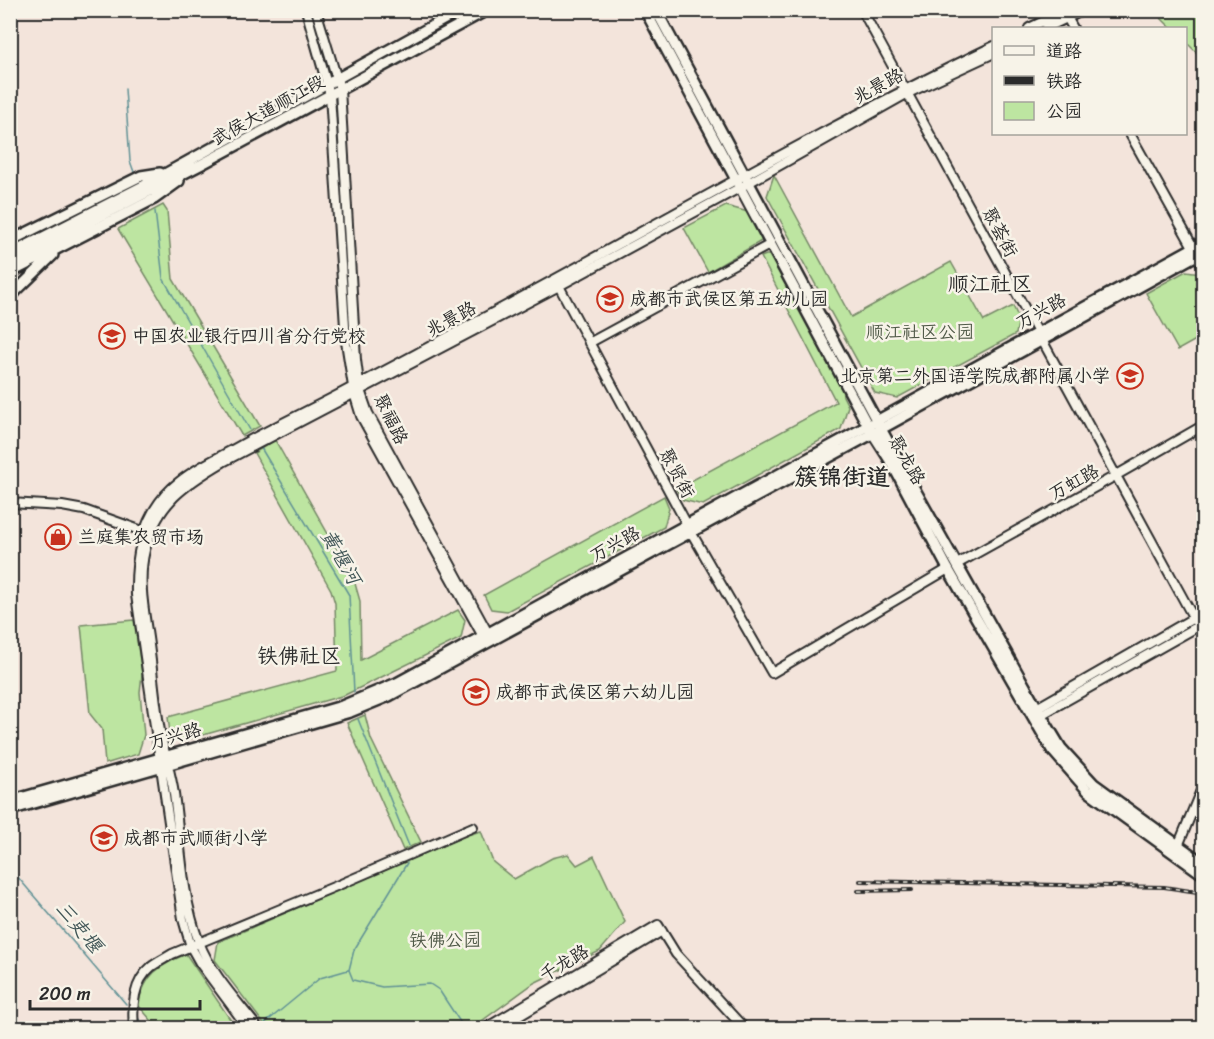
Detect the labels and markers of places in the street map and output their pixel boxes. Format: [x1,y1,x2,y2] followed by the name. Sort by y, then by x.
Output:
[630,283,828,315] place label: 成都市武侯区第五幼儿园
[595,284,625,314] school or university icon: 成都市武侯区第五幼儿园
[132,320,366,352] place label: 中国农业银行四川省分行党校
[97,321,127,351] school or university icon: 中国农业银行四川省分行党校
[840,360,1110,392] place label: 北京第二外国语学院成都附属小学
[1115,361,1145,391] school or university icon: 北京第二外国语学院成都附属小学
[78,521,204,553] place label: 兰庭集农贸市场
[43,522,73,552] shop icon: 兰庭集农贸市场
[496,676,694,708] place label: 成都市武侯区第六幼儿园
[461,677,491,707] school or university icon: 成都市武侯区第六幼儿园
[124,822,268,854] place label: 成都市武顺街小学
[89,823,119,853] school or university icon: 成都市武顺街小学

